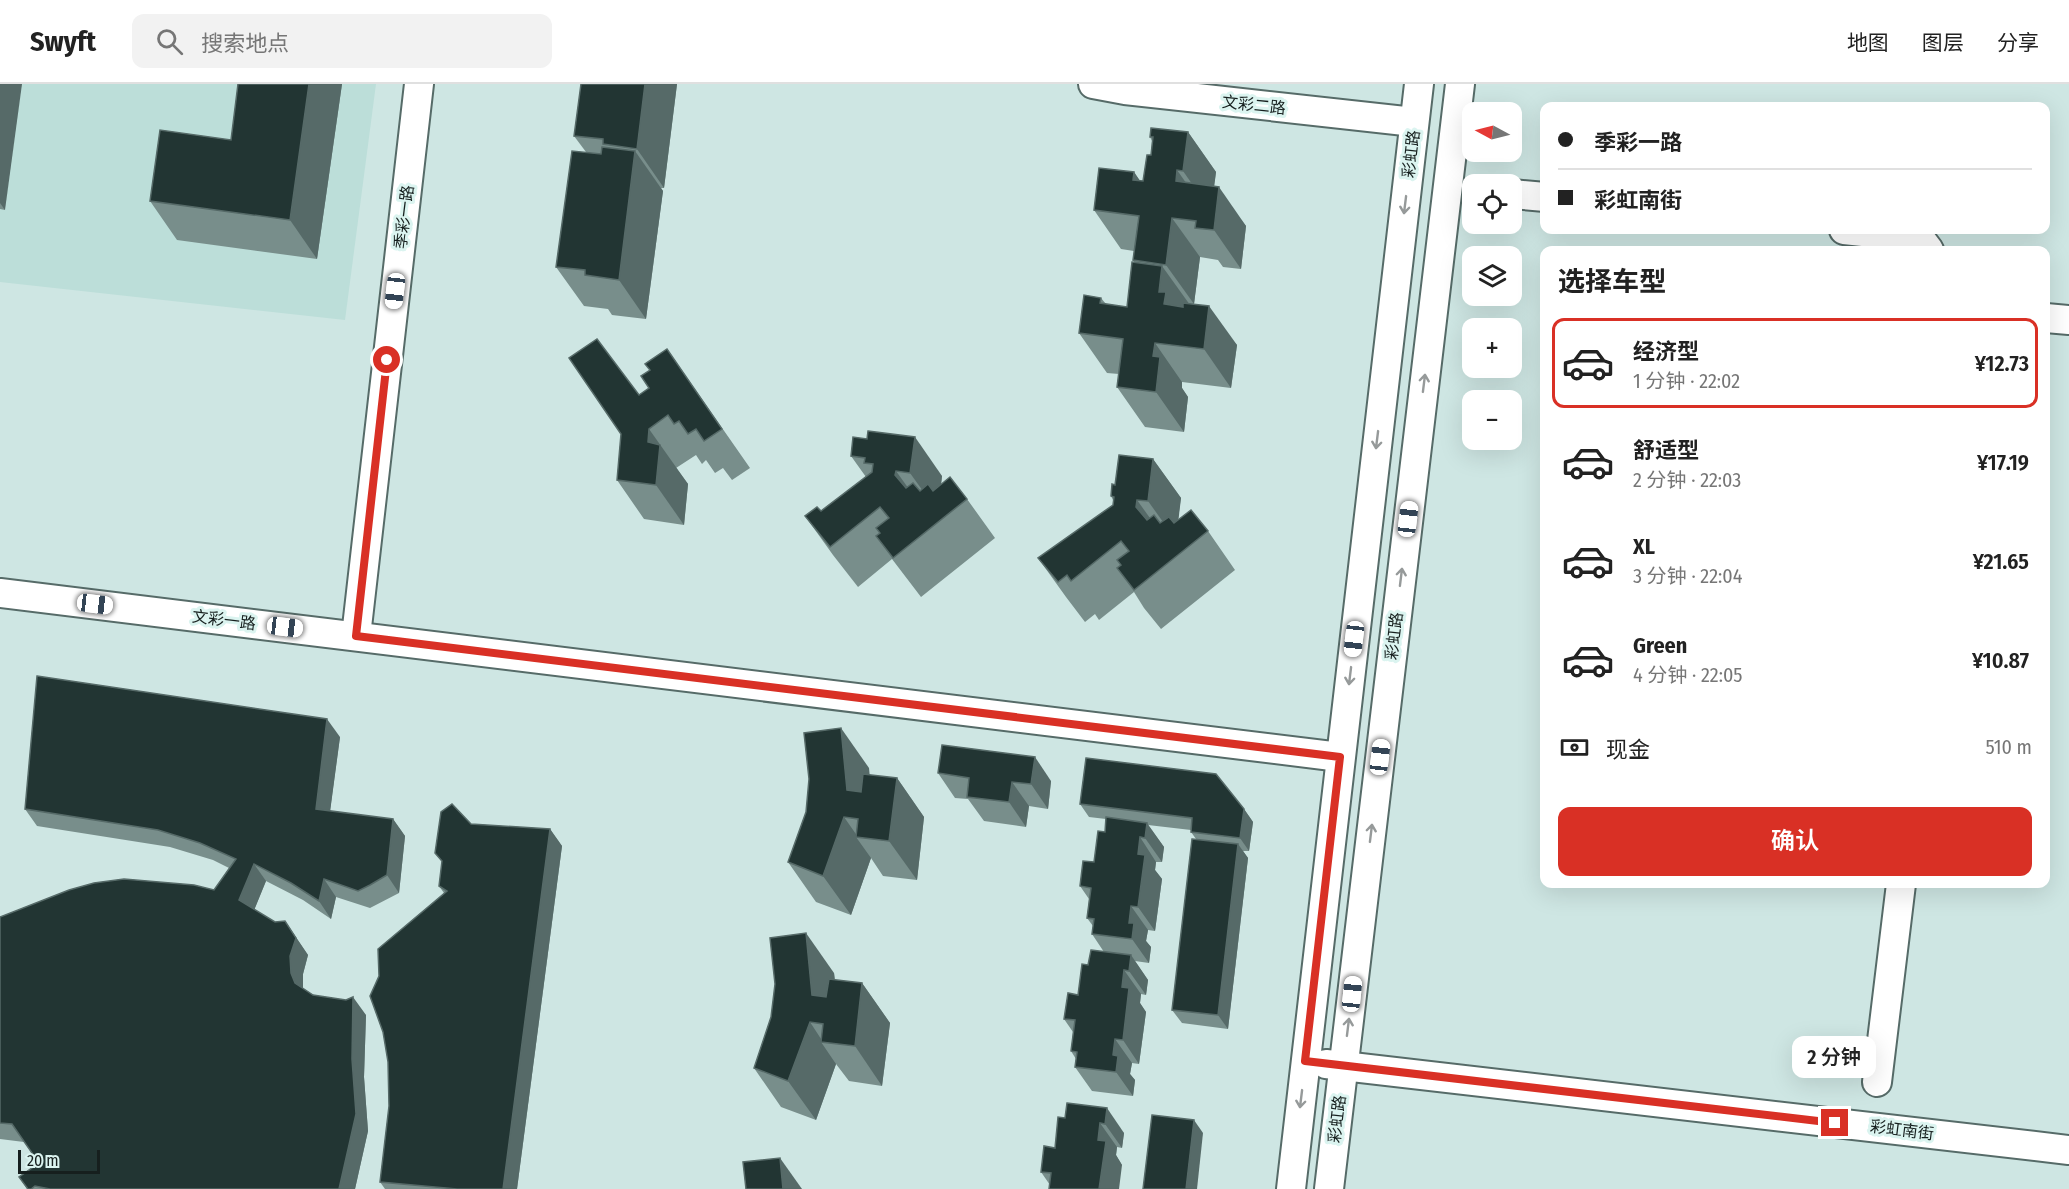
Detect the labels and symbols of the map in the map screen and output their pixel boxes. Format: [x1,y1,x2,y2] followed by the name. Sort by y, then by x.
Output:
[1221,92,1287,118] street label: 文彩二路
[1462,102,1522,162] north arrow
[1399,129,1423,179] street label: 彩虹路
[391,184,417,250] street label: 季彩一路
[1399,194,1410,214] one-way arrow
[384,272,406,310] car
[373,346,400,373] route start
[1419,374,1430,394] one-way arrow
[1372,430,1383,450] one-way arrow
[1397,500,1419,538] car
[1396,567,1407,587] one-way arrow
[76,593,114,615] car
[191,607,257,633] street label: 文彩一路
[1382,611,1406,661] street label: 彩虹路
[266,616,304,638] car
[1343,620,1365,658] car
[1344,665,1355,685] one-way arrow
[1369,738,1391,776] car
[1366,824,1377,843] one-way arrow
[1341,975,1363,1013] car
[1343,1017,1354,1037] one-way arrow
[1793,1036,1877,1078] callout: 2 分钟
[1295,1088,1306,1108] one-way arrow
[1325,1094,1349,1144] street label: 彩虹路
[1821,1109,1848,1136] route end
[1869,1117,1935,1143] street label: 彩虹南街
[18,1147,100,1174] scale bar

